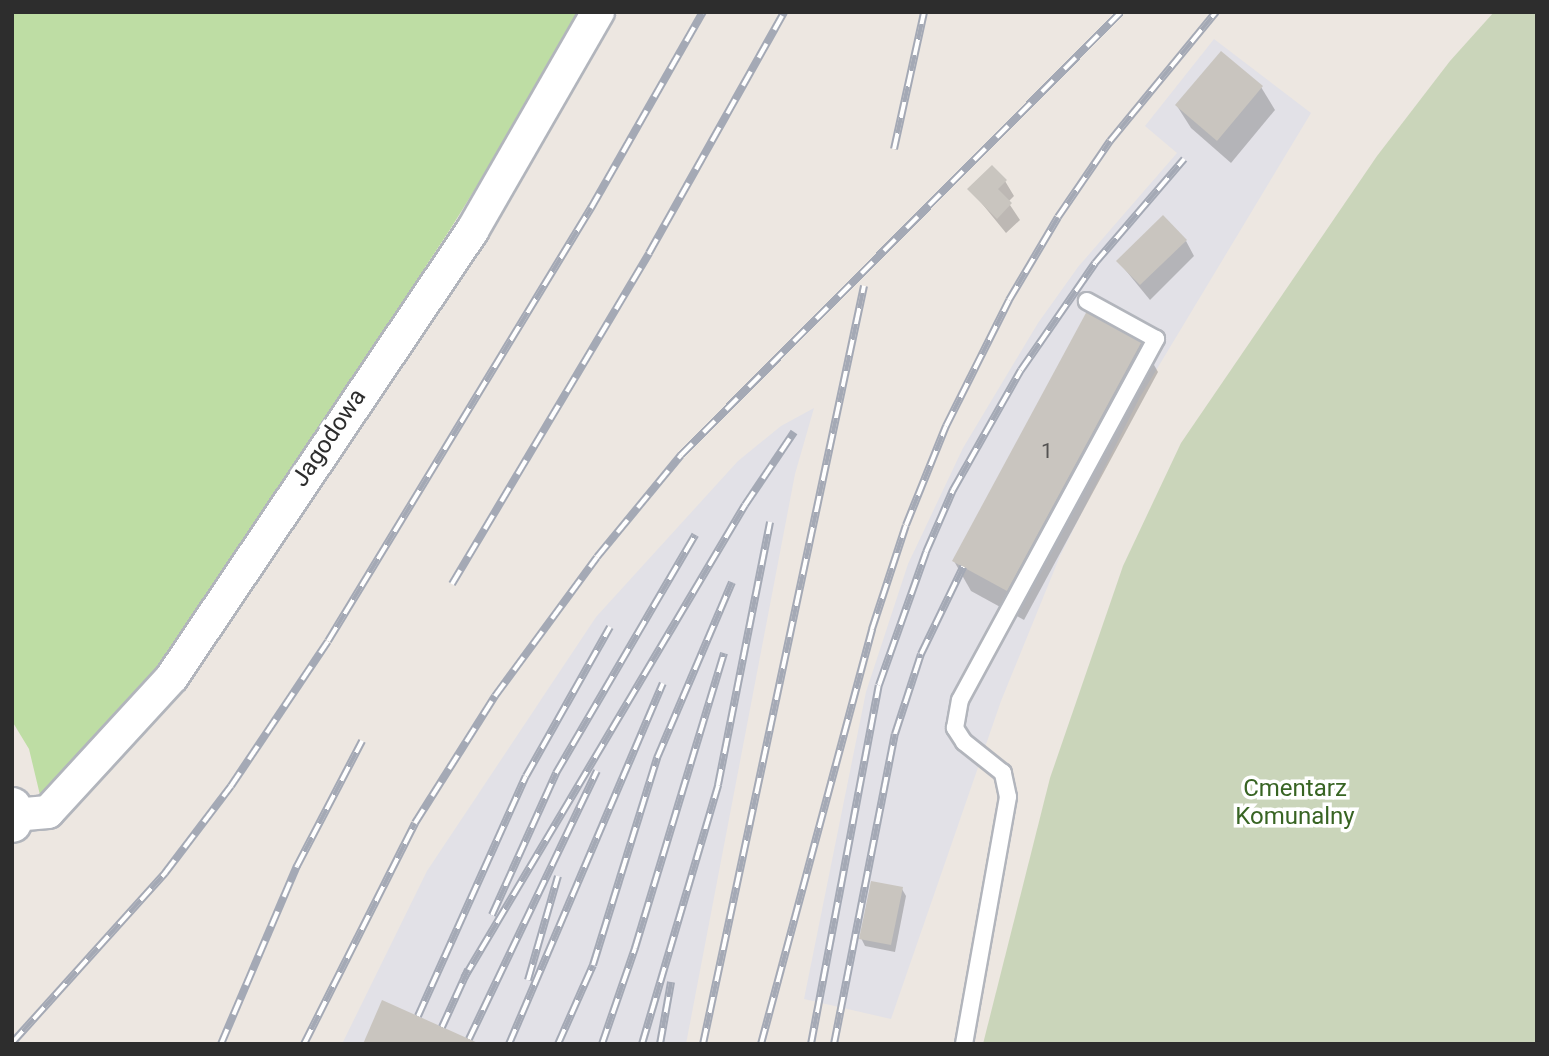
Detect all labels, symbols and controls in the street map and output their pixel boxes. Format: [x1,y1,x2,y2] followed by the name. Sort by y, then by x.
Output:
[286,384,372,492] street label: Jagodowa
[1041,438,1053,464] house number: 1
[1235,775,1355,831] park label: Cmentarz Komunalny

